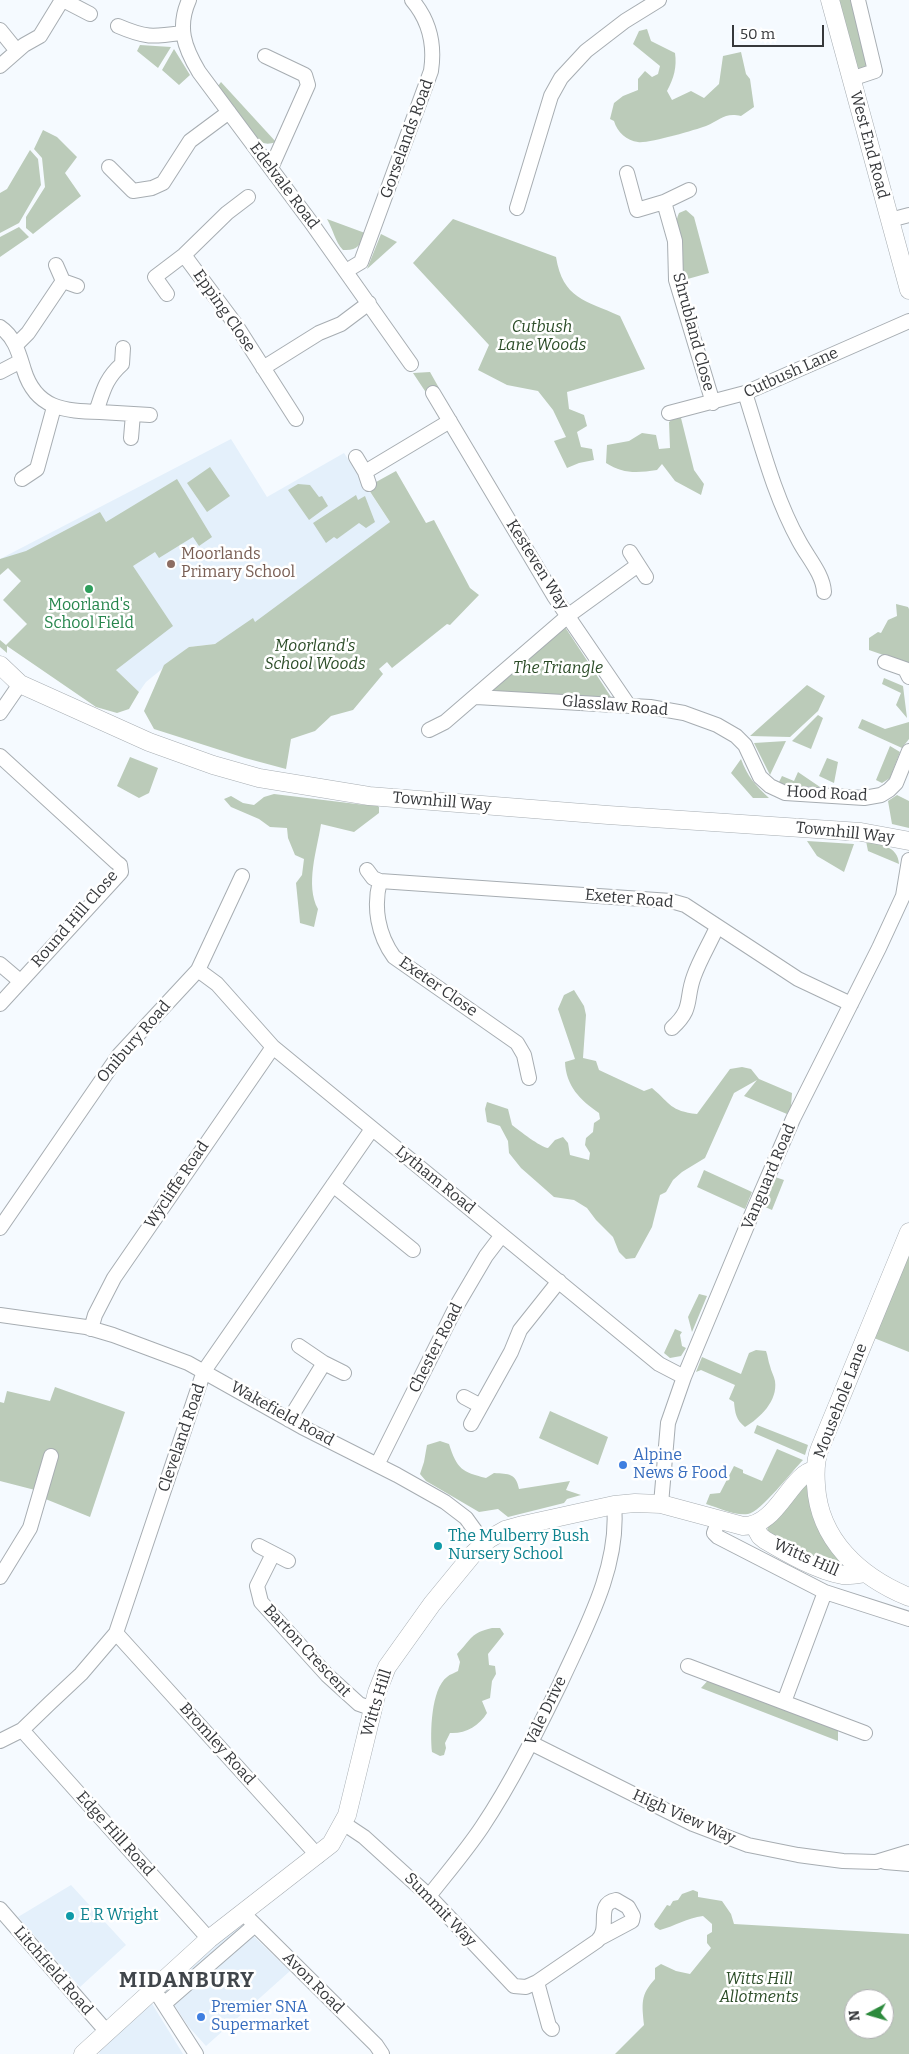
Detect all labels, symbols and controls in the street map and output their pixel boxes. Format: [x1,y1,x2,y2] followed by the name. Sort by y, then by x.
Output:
[734,15,826,47] scale bar
[740,25,775,43] text: 50 m
[377,77,437,201] street label: Gorselands Road
[845,89,893,201] street label: West End Road
[245,139,323,233] street label: Edelvale Road
[189,266,259,356] street label: Epping Close
[668,271,718,393] street label: Shrubland Close
[498,318,586,356] park label: Cutbush Lane Woods
[741,344,841,402] street label: Cutbush Lane
[502,516,572,614] street label: Kesteven Way
[181,545,295,583] place label: Moorlands Primary School
[165,558,177,570] marker: Moorlands Primary School
[83,583,95,595] marker: Moorland's School Field
[44,596,134,634] place label: Moorland's School Field
[264,637,366,675] park label: Moorland's School Woods
[513,659,603,679] park label: The Triangle
[561,692,669,720] street label: Glasslaw Road
[786,782,868,806] street label: Hood Road
[392,788,492,816] street label: Townhill Way
[795,818,895,848] street label: Townhill Way
[28,867,122,971] street label: Round Hill Close
[584,886,674,912] street label: Exeter Road
[395,953,481,1021] street label: Exeter Close
[93,997,175,1087] street label: Onibury Road
[738,1121,800,1233] street label: Vanguard Road
[141,1138,213,1232] street label: Wycliffe Road
[391,1142,479,1218] street label: Lytham Road
[405,1300,467,1396] street label: Chester Road
[810,1341,872,1461] street label: Mousehole Lane
[227,1378,337,1450] street label: Wakefield Road
[154,1381,210,1495] street label: Cleveland Road
[633,1446,728,1484] place label: Alpine News & Food
[617,1459,629,1471] marker: Alpine News & Food
[448,1527,589,1565] place label: The Mulberry Bush Nursery School
[770,1535,842,1581] street label: Witts Hill
[432,1540,444,1552] marker: The Mulberry Bush Nursery School
[259,1601,355,1701] street label: Barton Crescent
[358,1667,396,1739] street label: Witts Hill
[521,1673,571,1749] street label: Vale Drive
[175,1699,259,1789] street label: Bromley Road
[630,1786,738,1848] street label: High View Way
[72,1788,158,1880] street label: Edge Hill Road
[400,1869,480,1951] street label: Summit Way
[80,1906,159,1926] place label: E R Wright
[64,1910,76,1922] marker: E R Wright
[9,1923,97,2019] street label: Litchfield Road
[278,1948,348,2018] street label: Avon Road
[118,1968,256,1994] district label: MIDANBURY
[719,1970,799,2008] park label: Witts Hill Allotments
[844,1989,894,2039] north arrow
[211,1998,309,2036] place label: Premier SNA Supermarket
[846,2009,864,2022] text: N
[195,2011,207,2023] marker: Premier SNA Supermarket

